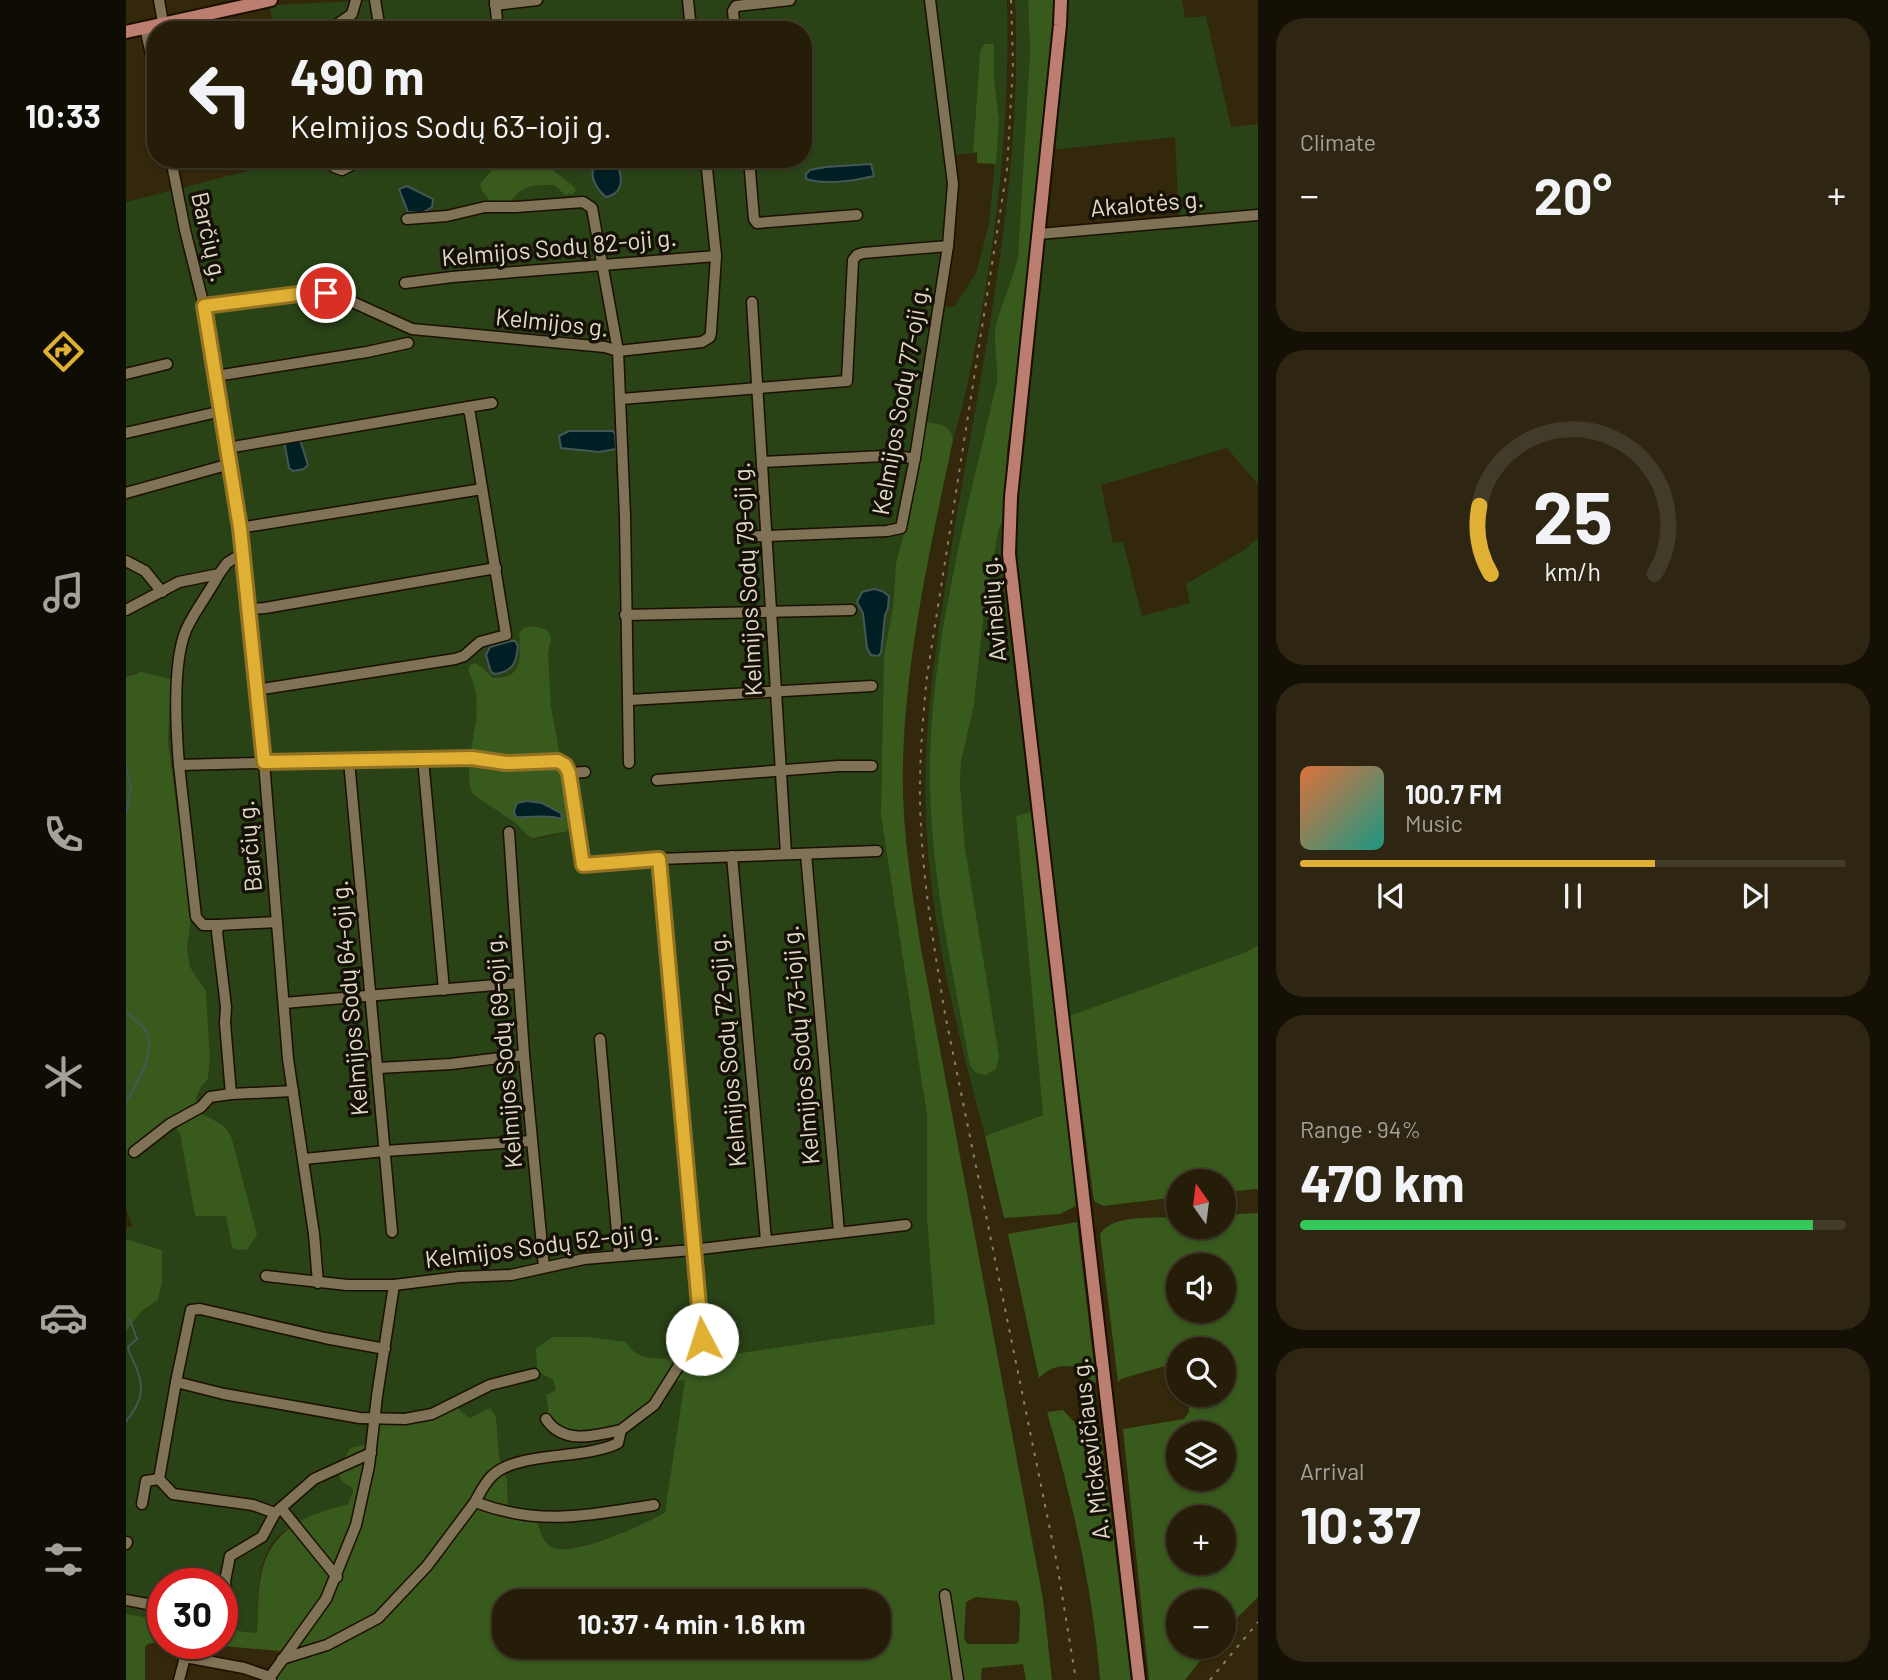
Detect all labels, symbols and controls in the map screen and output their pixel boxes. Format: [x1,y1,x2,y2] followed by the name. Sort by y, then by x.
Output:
[290,46,424,105] text: 490 m
[175,49,266,140] icon: left
[25,96,101,134] text: 10:33
[290,106,612,144] text: Kelmijos Sodų 63-ioji g.
[1300,128,1376,156] text: Climate
[1534,163,1612,225] text: 20°
[1300,171,1319,217] text: −
[1827,171,1846,217] text: +
[1089,183,1205,222] street label: Akalotės g.
[186,189,235,285] street label: Barčių g.
[440,222,678,271] street label: Kelmijos Sodų 82-oji g.
[296,263,356,323] pin
[307,274,345,312] icon: arrive
[865,282,934,517] street label: Kelmijos Sodų 77-oji g.
[494,301,610,342] street label: Kelmijos g.
[39,327,88,376] icon: directions
[726,461,767,697] street label: Kelmijos Sodų 79-oji g.
[1533,471,1613,559] text: 25
[973,555,1012,663] street label: Avinėlių g.
[1545,555,1601,585] text: km/h
[39,568,88,617] icon: music
[1405,778,1502,809] text: 100.7 FM
[230,799,267,893] street label: Barčių g.
[1405,809,1463,837] text: Music
[39,810,88,859] icon: phone
[1372,877,1410,915] icon: previous
[1554,877,1592,915] icon: pause
[1736,877,1774,915] icon: next
[324,879,373,1117] street label: Kelmijos Sodų 64-oji g.
[775,924,824,1166] street label: Kelmijos Sodų 73-ioji g.
[702,932,751,1168] street label: Kelmijos Sodų 72-oji g.
[478,933,527,1170] street label: Kelmijos Sodų 69-oji g.
[39,1052,88,1101] icon: climate
[1300,1115,1421,1143] text: Range · 94%
[1300,1150,1465,1212] text: 470 km
[1166,1169,1236,1239] north arrow
[1166,1169,1236,1659] map controls
[423,1216,661,1273] street label: Kelmijos Sodų 52-oji g.
[1166,1253,1236,1323] button: sound
[39,1293,88,1342] icon: car
[665,1302,739,1376] position arrow
[1166,1337,1236,1407] button: search
[1064,1357,1115,1542] street label: A. Mickevičiaus g.
[1166,1421,1236,1491] button: layers
[1300,1457,1364,1485] text: Arrival
[1300,1492,1421,1554] text: 10:37
[1166,1505,1236,1575] button: +
[39,1535,88,1584] icon: filters
[147,1568,238,1659] speed limit sign: 30
[1166,1589,1236,1659] button: −
[578,1608,805,1639] text: 10:37 · 4 min · 1.6 km

